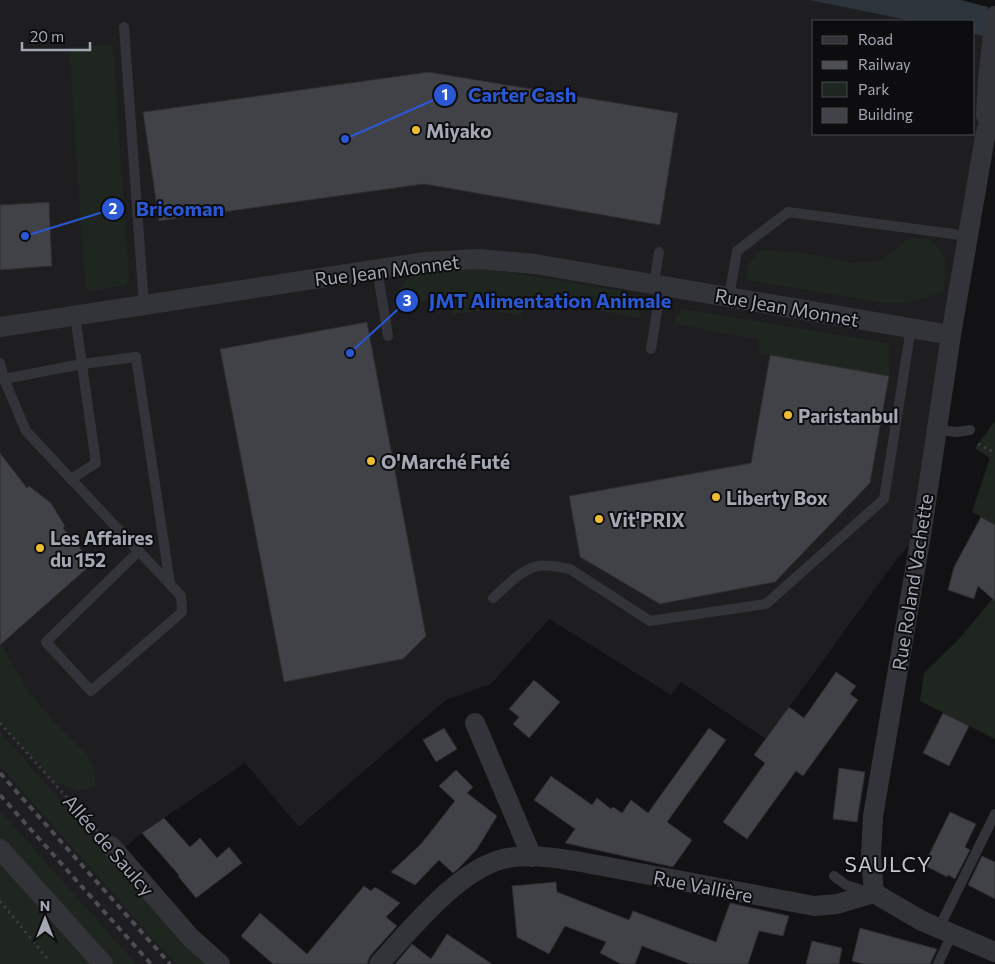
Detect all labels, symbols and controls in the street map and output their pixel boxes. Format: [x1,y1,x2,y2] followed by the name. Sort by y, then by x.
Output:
[22,20,90,52] scale bar
[812,20,975,135] legend
[30,27,64,45] text: 20 m
[858,30,893,48] text: Road
[858,55,911,73] text: Railway
[433,78,586,113] callout: Carter Cash
[858,80,889,98] text: Park
[468,82,576,106] text: Carter Cash
[442,85,448,103] text: 1
[858,105,913,123] text: Building
[426,119,492,142] place label: Miyako
[410,124,422,136] marker: Miyako
[101,192,234,227] callout: Bricoman
[136,196,224,220] text: Bricoman
[109,199,117,217] text: 2
[313,250,461,290] street label: Rue Jean Monnet
[394,283,682,318] callout: JMT Alimentation Animale
[713,283,861,331] street label: Rue Jean Monnet
[429,288,671,312] text: JMT Alimentation Animale
[403,291,412,309] text: 3
[798,404,899,427] place label: Paristanbul
[782,409,794,421] marker: Paristanbul
[381,450,510,473] place label: O'Marché Futé
[365,455,377,467] marker: O'Marché Futé
[726,486,828,509] place label: Liberty Box
[710,491,722,503] marker: Liberty Box
[887,492,937,672] street label: Rue Roland Vachette
[609,508,685,531] place label: Vit'PRIX
[593,513,605,525] marker: Vit'PRIX
[50,526,154,571] place label: Les Affaires du 152
[34,542,46,554] marker: Les Affaires du 152
[59,790,159,901] street label: Allée de Saulcy
[844,851,932,876] district label: SAULCY
[651,865,755,907] street label: Rue Vallière
[20,894,70,944] north arrow
[40,897,50,914] text: N

